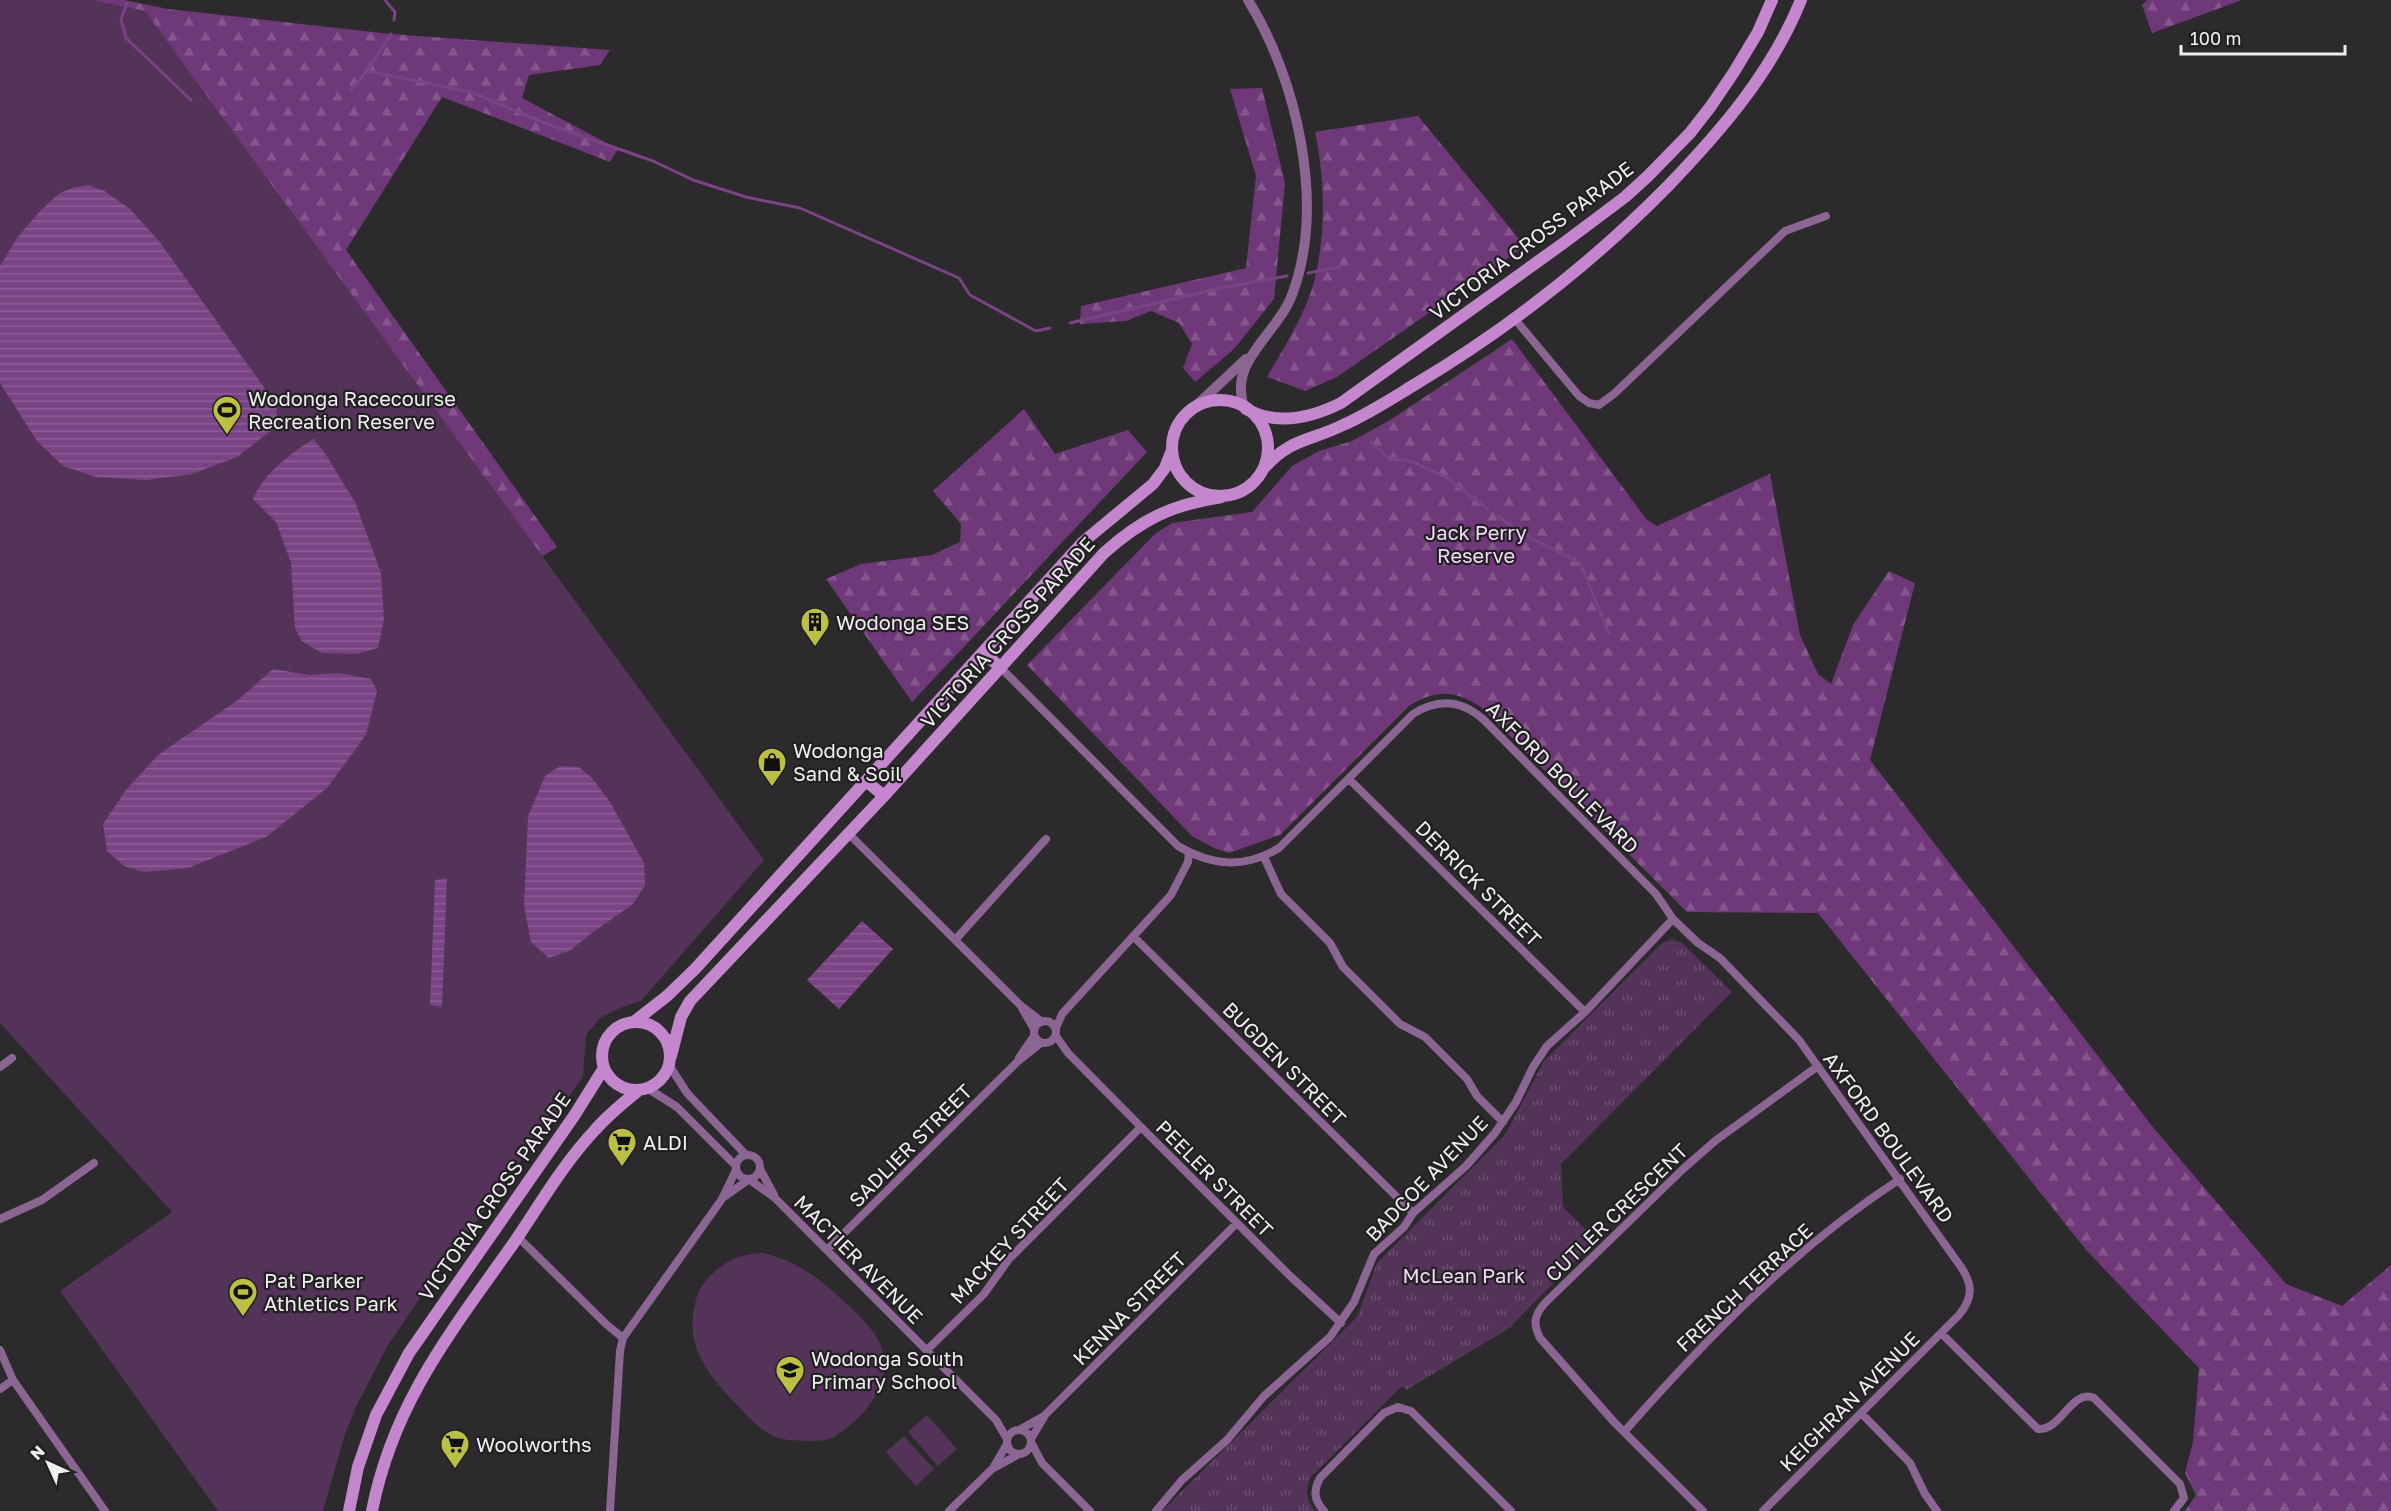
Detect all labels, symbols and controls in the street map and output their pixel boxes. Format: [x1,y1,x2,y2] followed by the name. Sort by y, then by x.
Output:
[2181,18,2344,56] scale bar
[2190,27,2241,49] text: 100 m
[1424,156,1638,324] street label: VICTORIA CROSS PARADE
[248,386,456,433] place label: Wodonga Racecourse Recreation Reserve
[211,394,243,436] sports icon: Wodonga Racecourse Recreation Reserve
[1425,520,1527,567] park label: Jack Perry Reserve
[915,532,1099,732] street label: VICTORIA CROSS PARADE
[799,606,831,648] building icon: Wodonga SES
[836,610,969,634] place label: Wodonga SES
[1482,696,1644,858] street label: AXFORD BOULEVARD
[793,738,902,785] place label: Wodonga Sand & Soil
[756,746,788,788] shop icon: Wodonga Sand & Soil
[1411,815,1547,951] street label: DERRICK STREET
[1218,996,1352,1130] street label: BUGDEN STREET
[1819,1047,1959,1227] street label: AXFORD BOULEVARD
[843,1078,977,1212] street label: SADLIER STREET
[413,1087,575,1305] street label: VICTORIA CROSS PARADE
[1360,1110,1492,1246] street label: BADCOE AVENUE
[1152,1115,1278,1241] street label: PEELER STREET
[606,1126,638,1168] supermarket icon: ALDI
[643,1130,688,1154] place label: ALDI
[1540,1138,1692,1286] street label: CUTLER CRESCENT
[945,1172,1073,1308] street label: MACKEY STREET
[790,1190,928,1328] street label: MACTIER AVENUE
[1671,1218,1817,1356] street label: FRENCH TERRACE
[1067,1246,1191,1370] street label: KENNA STREET
[1403,1263,1525,1287] park label: McLean Park
[264,1268,398,1315] place label: Pat Parker Athletics Park
[227,1276,259,1318] sports icon: Pat Parker Athletics Park
[1774,1326,1924,1476] street label: KEIGHRAN AVENUE
[811,1346,964,1393] place label: Wodonga South Primary School
[774,1354,806,1396] school or university icon: Wodonga South Primary School
[439,1428,471,1470] supermarket icon: Woolworths
[476,1432,592,1456] place label: Woolworths
[18,1433,78,1493] north arrow
[26,1441,49,1464] text: N

